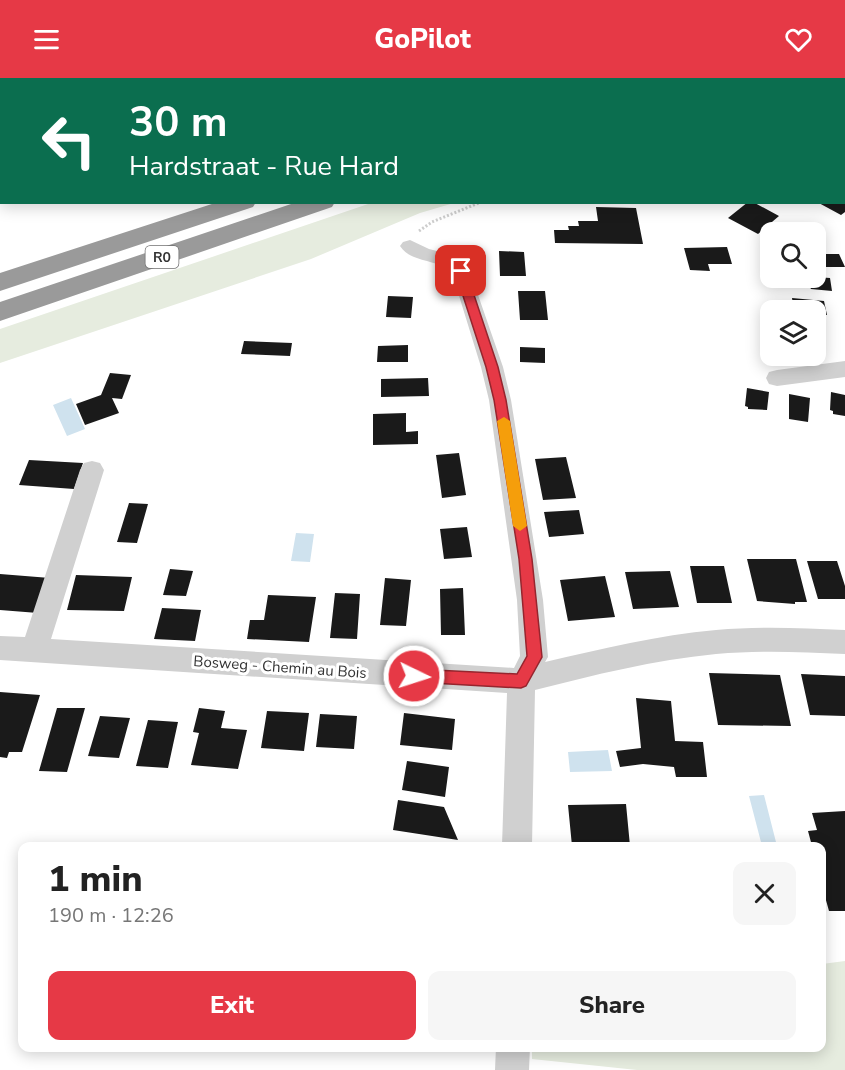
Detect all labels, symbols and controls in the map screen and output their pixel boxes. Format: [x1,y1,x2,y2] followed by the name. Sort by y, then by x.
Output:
[374,21,471,58] text: GoPilot
[30,23,63,56] icon: menu
[782,23,815,56] icon: heart
[129,94,228,151] text: 30 m
[30,102,108,180] icon: left
[129,148,399,185] text: Hardstraat - Rue Hard
[760,222,826,366] map controls
[760,222,826,288] button: search
[435,245,486,296] pin
[146,246,178,268] road number: R0
[444,254,477,287] icon: arrive
[760,300,826,366] button: layers
[382,644,446,708] position arrow
[193,651,367,683] street label: Bosweg - Chemin au Bois
[48,855,143,904] text: 1 min
[733,862,796,925] button: close
[48,902,174,929] text: 190 m · 12:26
[48,971,416,1040] button: Exit
[428,971,796,1040] button: Share

